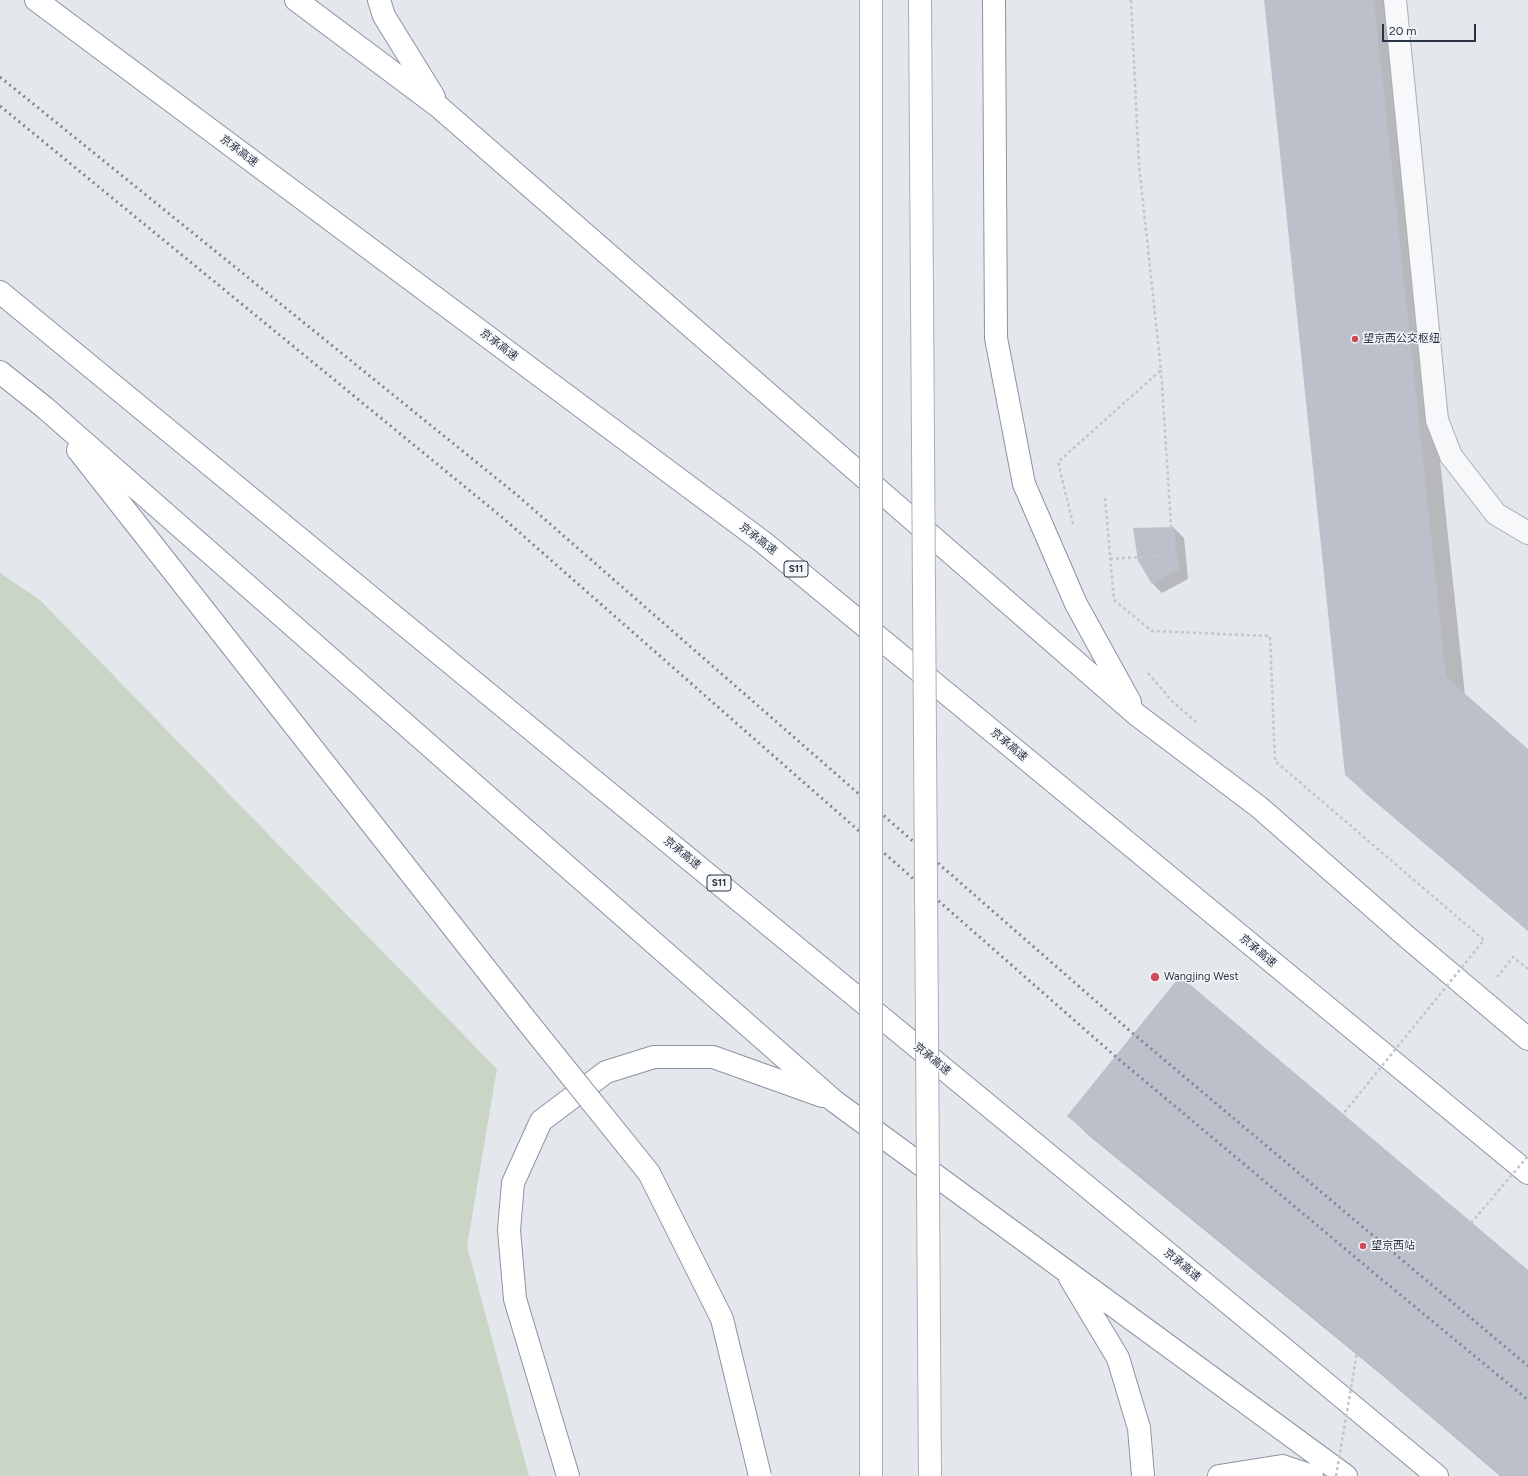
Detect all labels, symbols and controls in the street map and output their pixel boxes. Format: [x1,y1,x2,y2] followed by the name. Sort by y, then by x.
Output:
[1384,16,1478,42] scale bar
[1389,24,1417,38] text: 20 m
[217,132,261,170] street label: 京承高速
[477,326,521,364] street label: 京承高速
[1363,332,1440,346] place label: 望京西公交枢纽
[1350,334,1360,344] marker: 望京西公交枢纽
[737,520,779,558] street label: 京承高速
[784,561,808,577] road number: S11
[988,726,1030,764] street label: 京承高速
[661,834,703,872] street label: 京承高速
[707,875,731,891] road number: S11
[1237,932,1279,970] street label: 京承高速
[1164,970,1239,984] place label: Wangjing West
[1149,971,1161,983] marker: Wangjing West
[911,1040,953,1078] street label: 京承高速
[1371,1239,1415,1253] place label: 望京西站
[1358,1241,1368,1251] marker: 望京西站
[1161,1246,1203,1284] street label: 京承高速

